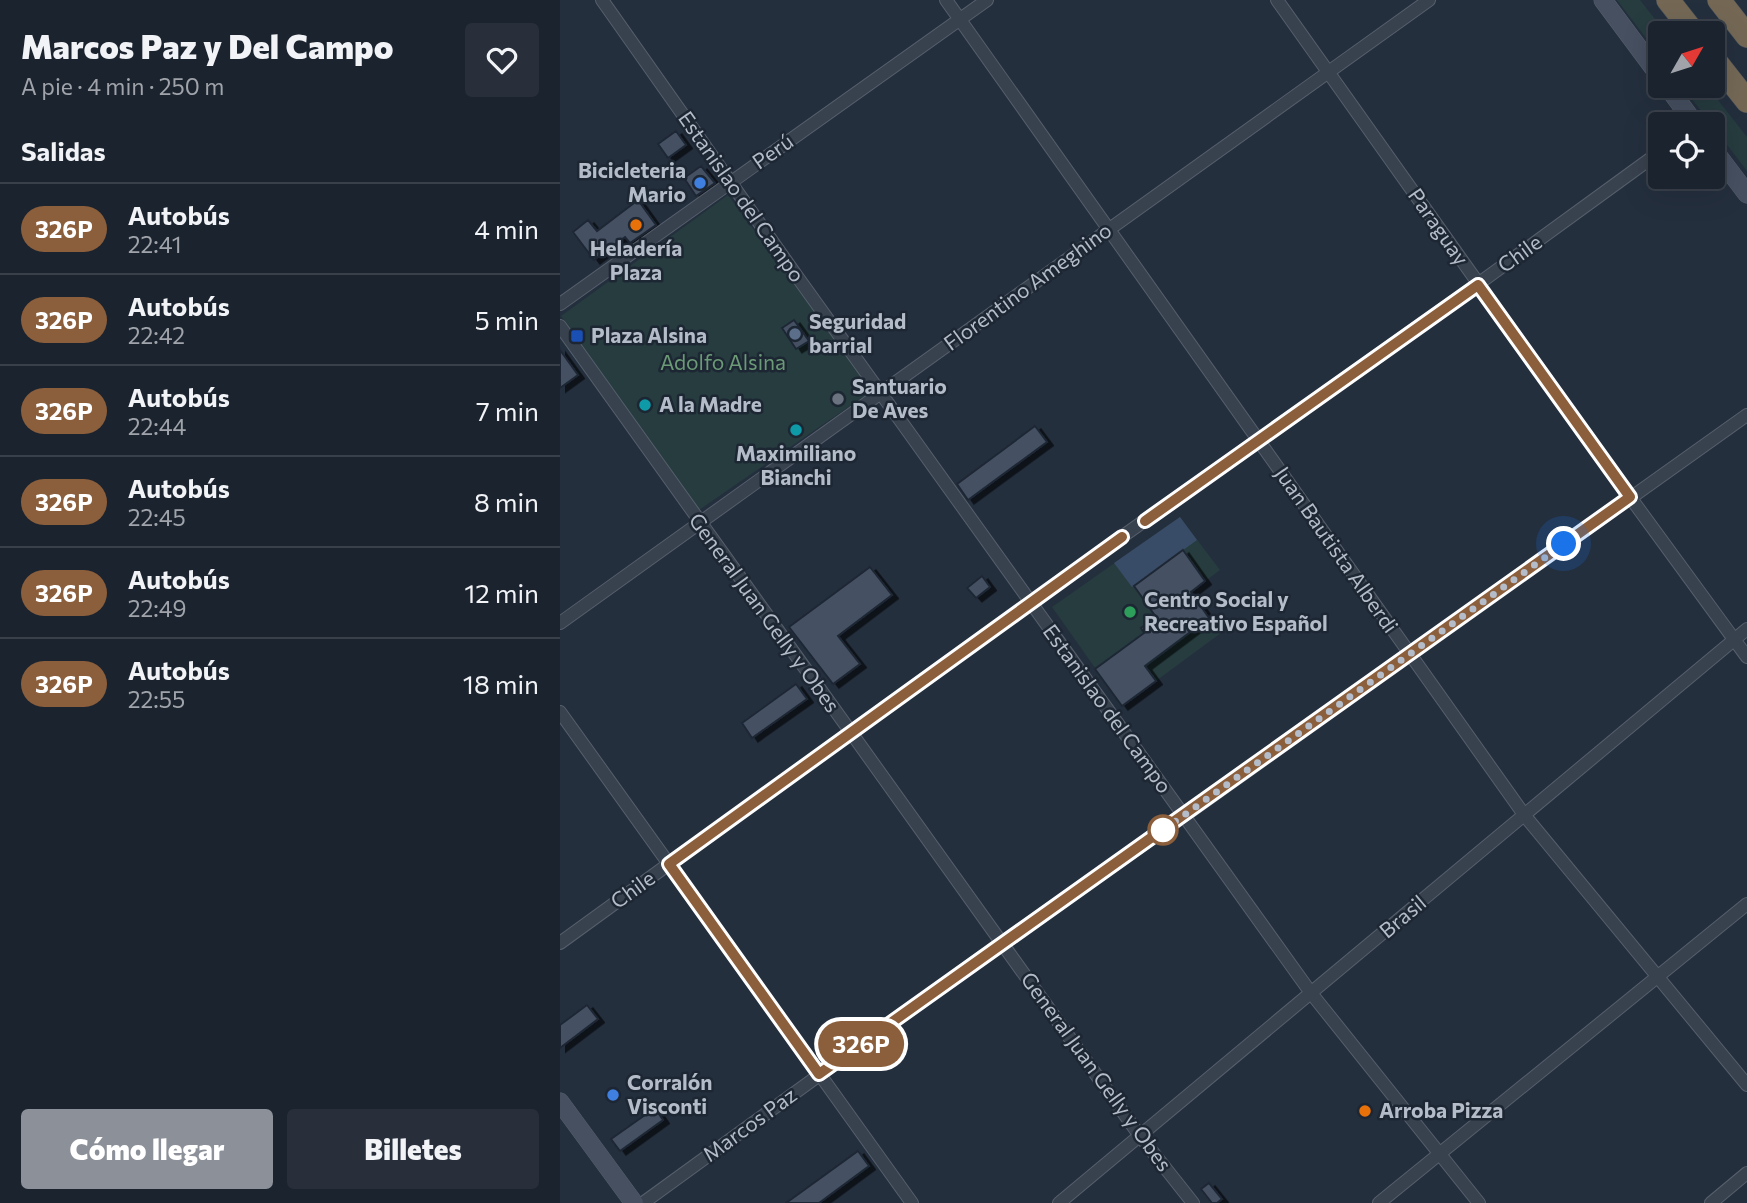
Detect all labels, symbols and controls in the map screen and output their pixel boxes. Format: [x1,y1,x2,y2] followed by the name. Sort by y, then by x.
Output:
[1648,21,1726,98] north arrow
[1648,21,1725,189] map controls
[465,23,539,97] button: heart
[21,25,393,66] text: Marcos Paz y Del Campo
[21,72,224,100] text: A pie · 4 min · 250 m
[674,106,811,286] street label: Estanislao del Campo
[1648,112,1725,189] button: locate
[747,128,797,174] street label: Perú
[21,135,106,166] text: Salidas
[578,157,686,206] place label: Bicicleteria Mario
[692,175,708,191] marker: Bicicleteria Mario
[1404,183,1475,269] street label: Paraguay
[128,199,230,230] text: Autobús
[474,213,539,244] text: 4 min
[35,214,93,243] text: 326P
[628,217,644,233] marker: Heladería Plaza
[938,217,1116,355] street label: Florentino Ameghino
[1492,228,1546,277] street label: Chile
[128,230,182,258] text: 22:41
[590,235,682,284] place label: Heladería Plaza
[128,290,230,321] text: Autobús
[475,304,539,335] text: 5 min
[35,305,93,334] text: 326P
[809,308,906,357] place label: Seguridad barrial
[128,321,185,349] text: 22:42
[591,322,707,347] place label: Plaza Alsina
[787,326,803,342] marker: Seguridad barrial
[569,328,585,344] marker: Plaza Alsina
[660,349,786,374] park label: Adolfo Alsina
[852,373,947,422] place label: Santuario De Aves
[128,381,230,412] text: Autobús
[659,391,762,416] place label: A la Madre
[830,391,846,407] marker: Santuario De Aves
[476,395,539,426] text: 7 min
[35,396,93,425] text: 326P
[637,397,653,413] marker: A la Madre
[128,412,186,440] text: 22:44
[788,422,804,438] marker: Maximiliano Bianchi
[736,440,856,489] place label: Maximiliano Bianchi
[1270,461,1404,637] street label: Juan Bautista Alberdi
[128,472,230,503] text: Autobús
[474,486,539,517] text: 8 min
[35,487,93,516] text: 326P
[128,503,186,531] text: 22:45
[685,508,846,717] street label: General Juan Gelly y Obes
[1546,526,1581,561] your location
[128,563,230,594] text: Autobús
[464,577,539,608] text: 12 min
[35,578,93,607] text: 326P
[1144,586,1328,635] place label: Centro Social y Recreativo Español
[128,594,186,622] text: 22:49
[1122,604,1138,620] marker: Centro Social y Recreativo Español
[1039,619,1178,797] street label: Estanislao del Campo
[128,654,230,685] text: Autobús
[463,668,539,699] text: 18 min
[35,669,93,698] text: 326P
[128,685,185,713] text: 22:55
[1148,815,1178,845] unlabelled marker
[605,864,659,913] street label: Chile
[1374,889,1430,942] street label: Brasil
[1017,967,1178,1176] street label: General Juan Gelly y Obes
[812,1021,910,1067] line badge: 326P
[832,1029,890,1058] text: 326P
[627,1069,713,1118] place label: Corralón Visconti
[697,1081,801,1166] street label: Marcos Paz
[605,1087,621,1103] marker: Corralón Visconti
[1379,1097,1503,1122] place label: Arroba Pizza
[1357,1103,1373,1119] marker: Arroba Pizza
[21,1109,273,1189] button: Cómo llegar
[287,1109,539,1189] button: Billetes

